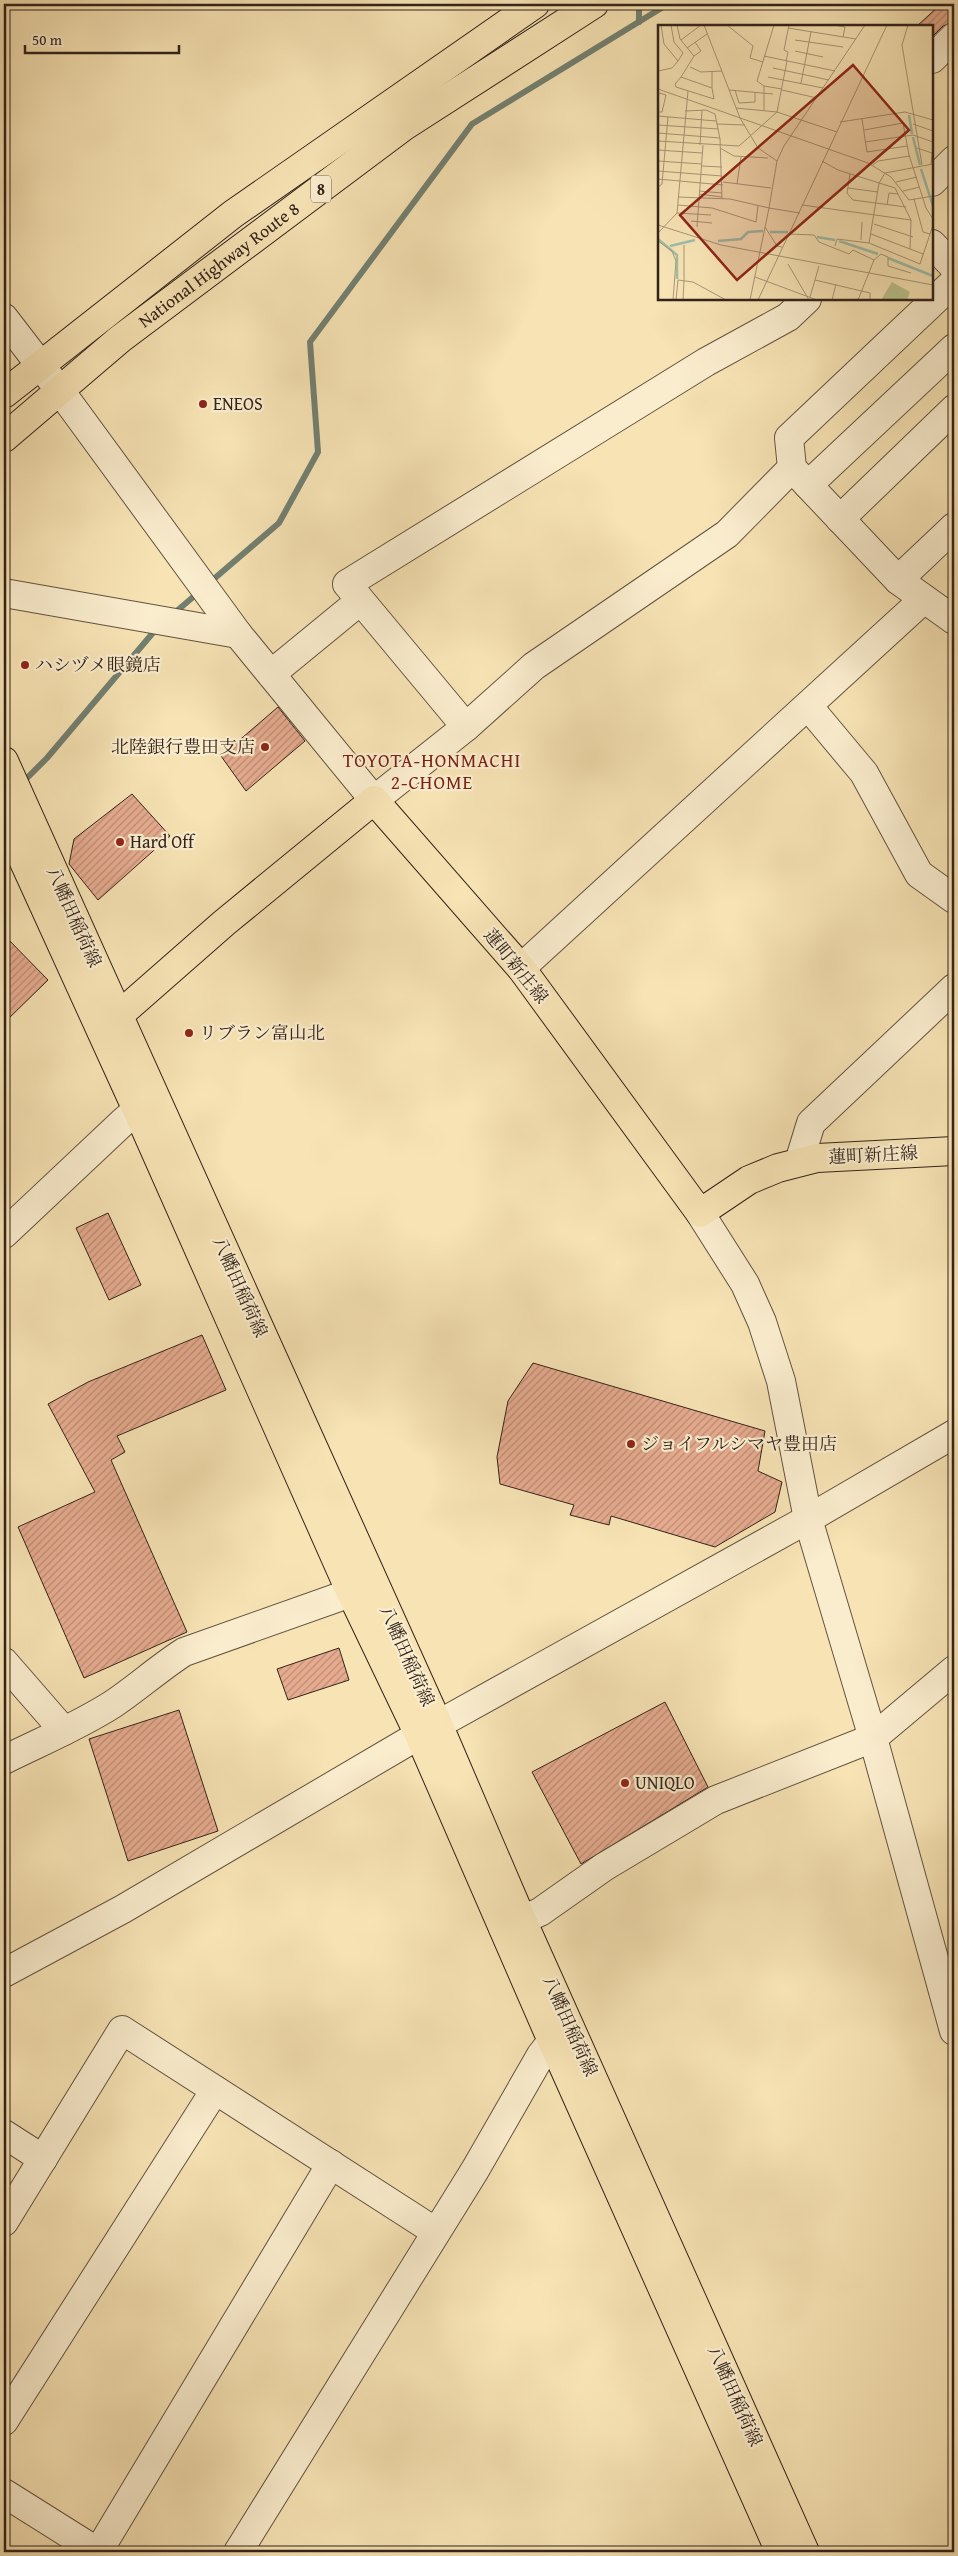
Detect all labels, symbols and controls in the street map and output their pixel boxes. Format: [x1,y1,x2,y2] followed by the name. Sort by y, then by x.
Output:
[25,22,179,54] scale bar
[658,25,933,300] inset map
[32,29,63,50] text: 50 m
[311,175,331,202] road number: 8
[132,195,305,334] street label: National Highway Route 8
[213,390,263,417] place label: ENEOS
[197,398,209,410] marker: ENEOS
[35,651,161,678] place label: ハシヅメ眼鏡店
[19,659,31,671] marker: ハシヅメ眼鏡店
[111,733,255,760] place label: 北陸銀行豊田支店
[259,741,271,753] marker: 北陸銀行豊田支店
[343,746,521,796] district label: TOYOTA-HONMACHI 2-CHOME
[130,828,196,855] place label: Hard Off
[114,836,126,848] marker: Hard Off
[40,862,109,972] street label: 八幡田稲荷線
[478,922,555,1009] street label: 蓮町新庄線
[199,1019,325,1046] place label: リブラン富山北
[183,1027,195,1039] marker: リブラン富山北
[827,1139,919,1170] street label: 蓮町新庄線
[206,1232,275,1342] street label: 八幡田稲荷線
[641,1430,837,1457] place label: ジョイフルシマヤ豊田店
[625,1438,637,1450] marker: ジョイフルシマヤ豊田店
[373,1601,442,1711] street label: 八幡田稲荷線
[635,1769,695,1796] place label: UNIQLO
[619,1777,631,1789] marker: UNIQLO
[536,1971,605,2081] street label: 八幡田稲荷線
[701,2341,770,2451] street label: 八幡田稲荷線

